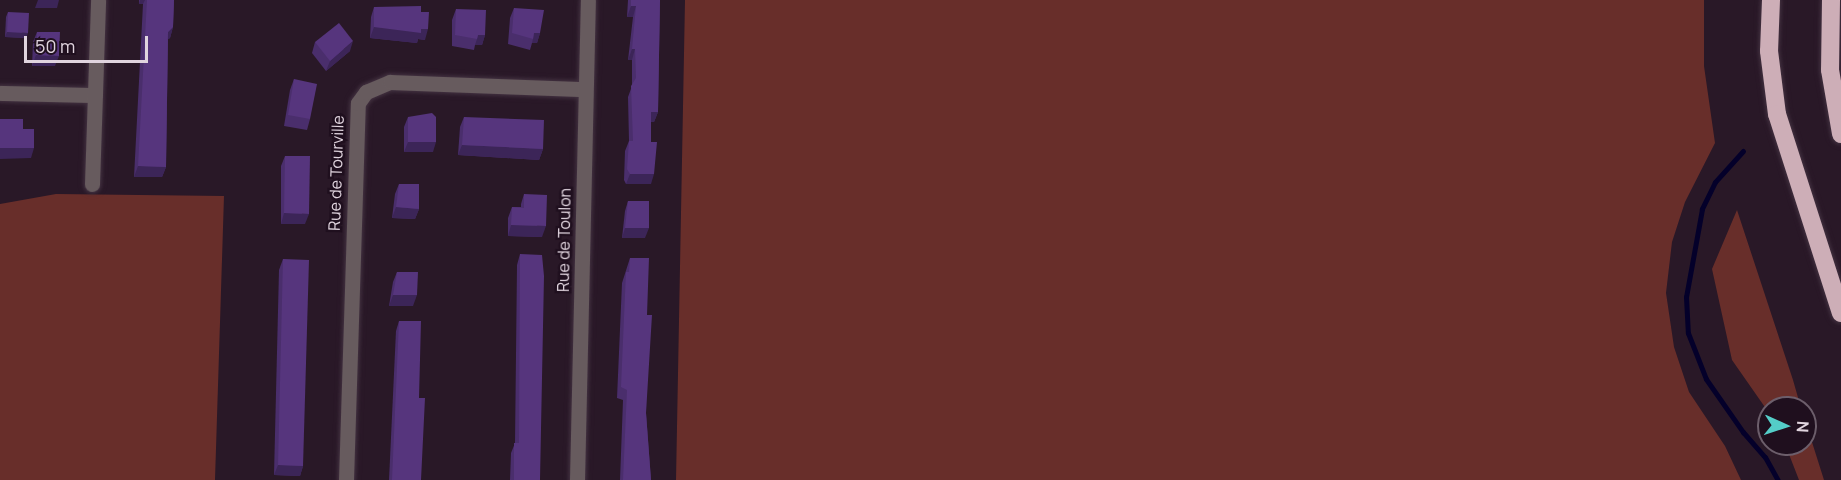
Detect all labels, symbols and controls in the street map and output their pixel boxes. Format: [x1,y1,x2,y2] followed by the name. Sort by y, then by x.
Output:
[27,24,152,62] scale bar
[35,34,75,58] text: 50 m
[324,115,348,231] street label: Rue de Tourville
[553,188,575,292] street label: Rue de Toulon
[1757,396,1817,456] north arrow
[1792,421,1814,433] text: N

